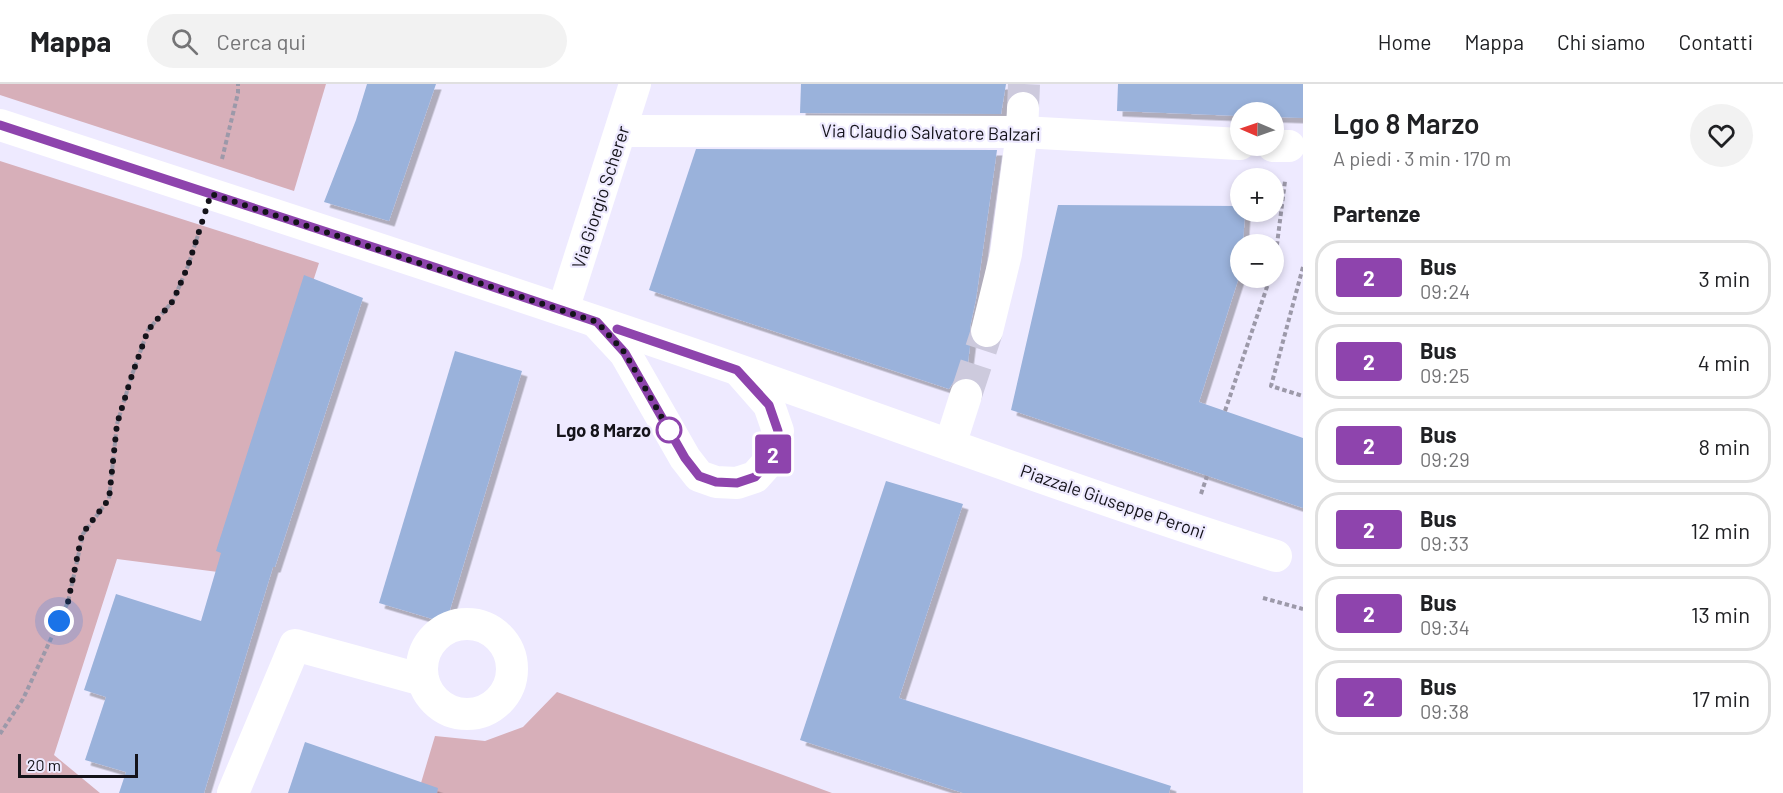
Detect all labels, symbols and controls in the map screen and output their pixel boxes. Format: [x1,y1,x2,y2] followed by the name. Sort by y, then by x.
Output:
[147,14,567,68] search box
[30,24,111,58] text: Mappa
[168,25,201,58] icon: search
[216,28,306,54] text: Cerca qui
[1378,29,1431,54] text: Home
[1464,29,1524,54] text: Mappa
[1557,29,1646,54] text: Chi siamo
[1679,29,1753,54] text: Contatti
[1230,102,1284,156] north arrow
[1230,102,1284,288] map controls
[1690,104,1753,167] button: heart
[1333,106,1480,140] text: Lgo 8 Marzo
[821,119,1041,145] street label: Via Claudio Salvatore Balzari
[567,122,634,271] street label: Via Giorgio Scherer
[1333,146,1511,170] text: A piedi · 3 min · 170 m
[1230,168,1284,222] button: +
[1333,200,1421,226] text: Partenze
[1230,234,1284,288] button: −
[1420,253,1457,279] text: Bus
[1363,265,1375,290] text: 2
[1699,265,1750,291] text: 3 min
[1420,279,1470,303] text: 09:24
[1420,337,1457,363] text: Bus
[1363,349,1375,374] text: 2
[1698,349,1750,375] text: 4 min
[1420,363,1470,387] text: 09:25
[656,417,682,443] marker: Lgo 8 Marzo
[556,419,651,441] place label: Lgo 8 Marzo
[1420,421,1457,447] text: Bus
[1363,433,1375,458] text: 2
[1698,433,1750,459] text: 8 min
[754,434,792,473] line badge: 2
[767,442,779,467] text: 2
[1420,447,1470,471] text: 09:29
[1018,459,1208,543] street label: Piazzale Giuseppe Peroni
[1420,505,1457,531] text: Bus
[1363,517,1375,542] text: 2
[1690,517,1750,543] text: 12 min
[1420,531,1469,555] text: 09:33
[1420,589,1457,615] text: Bus
[1363,601,1375,626] text: 2
[1691,601,1750,627] text: 13 min
[44,606,74,636] your location
[1420,615,1470,639] text: 09:34
[1420,673,1457,699] text: Bus
[1363,685,1375,710] text: 2
[1692,685,1750,711] text: 17 min
[1420,699,1469,723] text: 09:38
[18,751,138,778] scale bar
[27,755,61,774] text: 20 m

